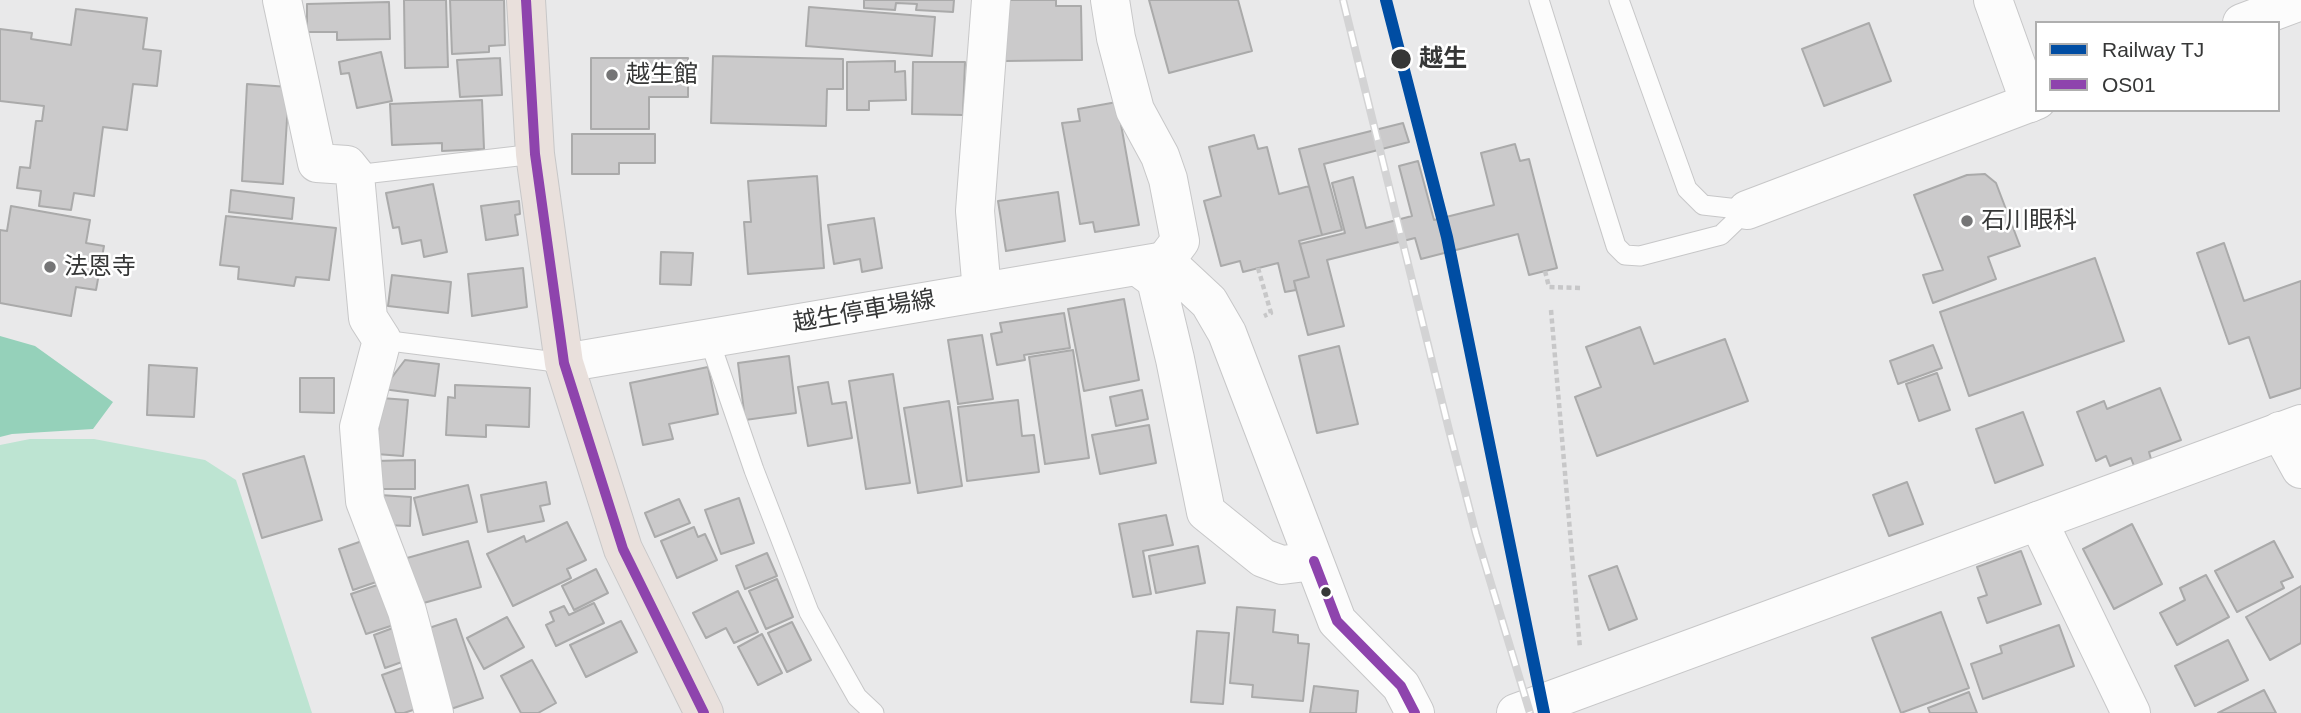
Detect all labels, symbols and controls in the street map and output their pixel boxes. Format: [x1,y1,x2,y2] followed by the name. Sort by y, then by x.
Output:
[2035,21,2280,112] legend
[2102,38,2204,61] text: Railway TJ
[1419,45,1467,73] place label: 越生
[1389,47,1413,71] marker: 越生
[626,61,698,89] place label: 越生館
[604,67,620,83] marker: 越生館
[2102,73,2156,96] text: OS01
[1981,207,2077,235] place label: 石川眼科
[1959,213,1975,229] marker: 石川眼科
[64,253,136,281] place label: 法恩寺
[42,259,58,275] marker: 法恩寺
[791,285,937,339] street label: 越生停車場線
[1319,585,1333,599] unlabelled marker

